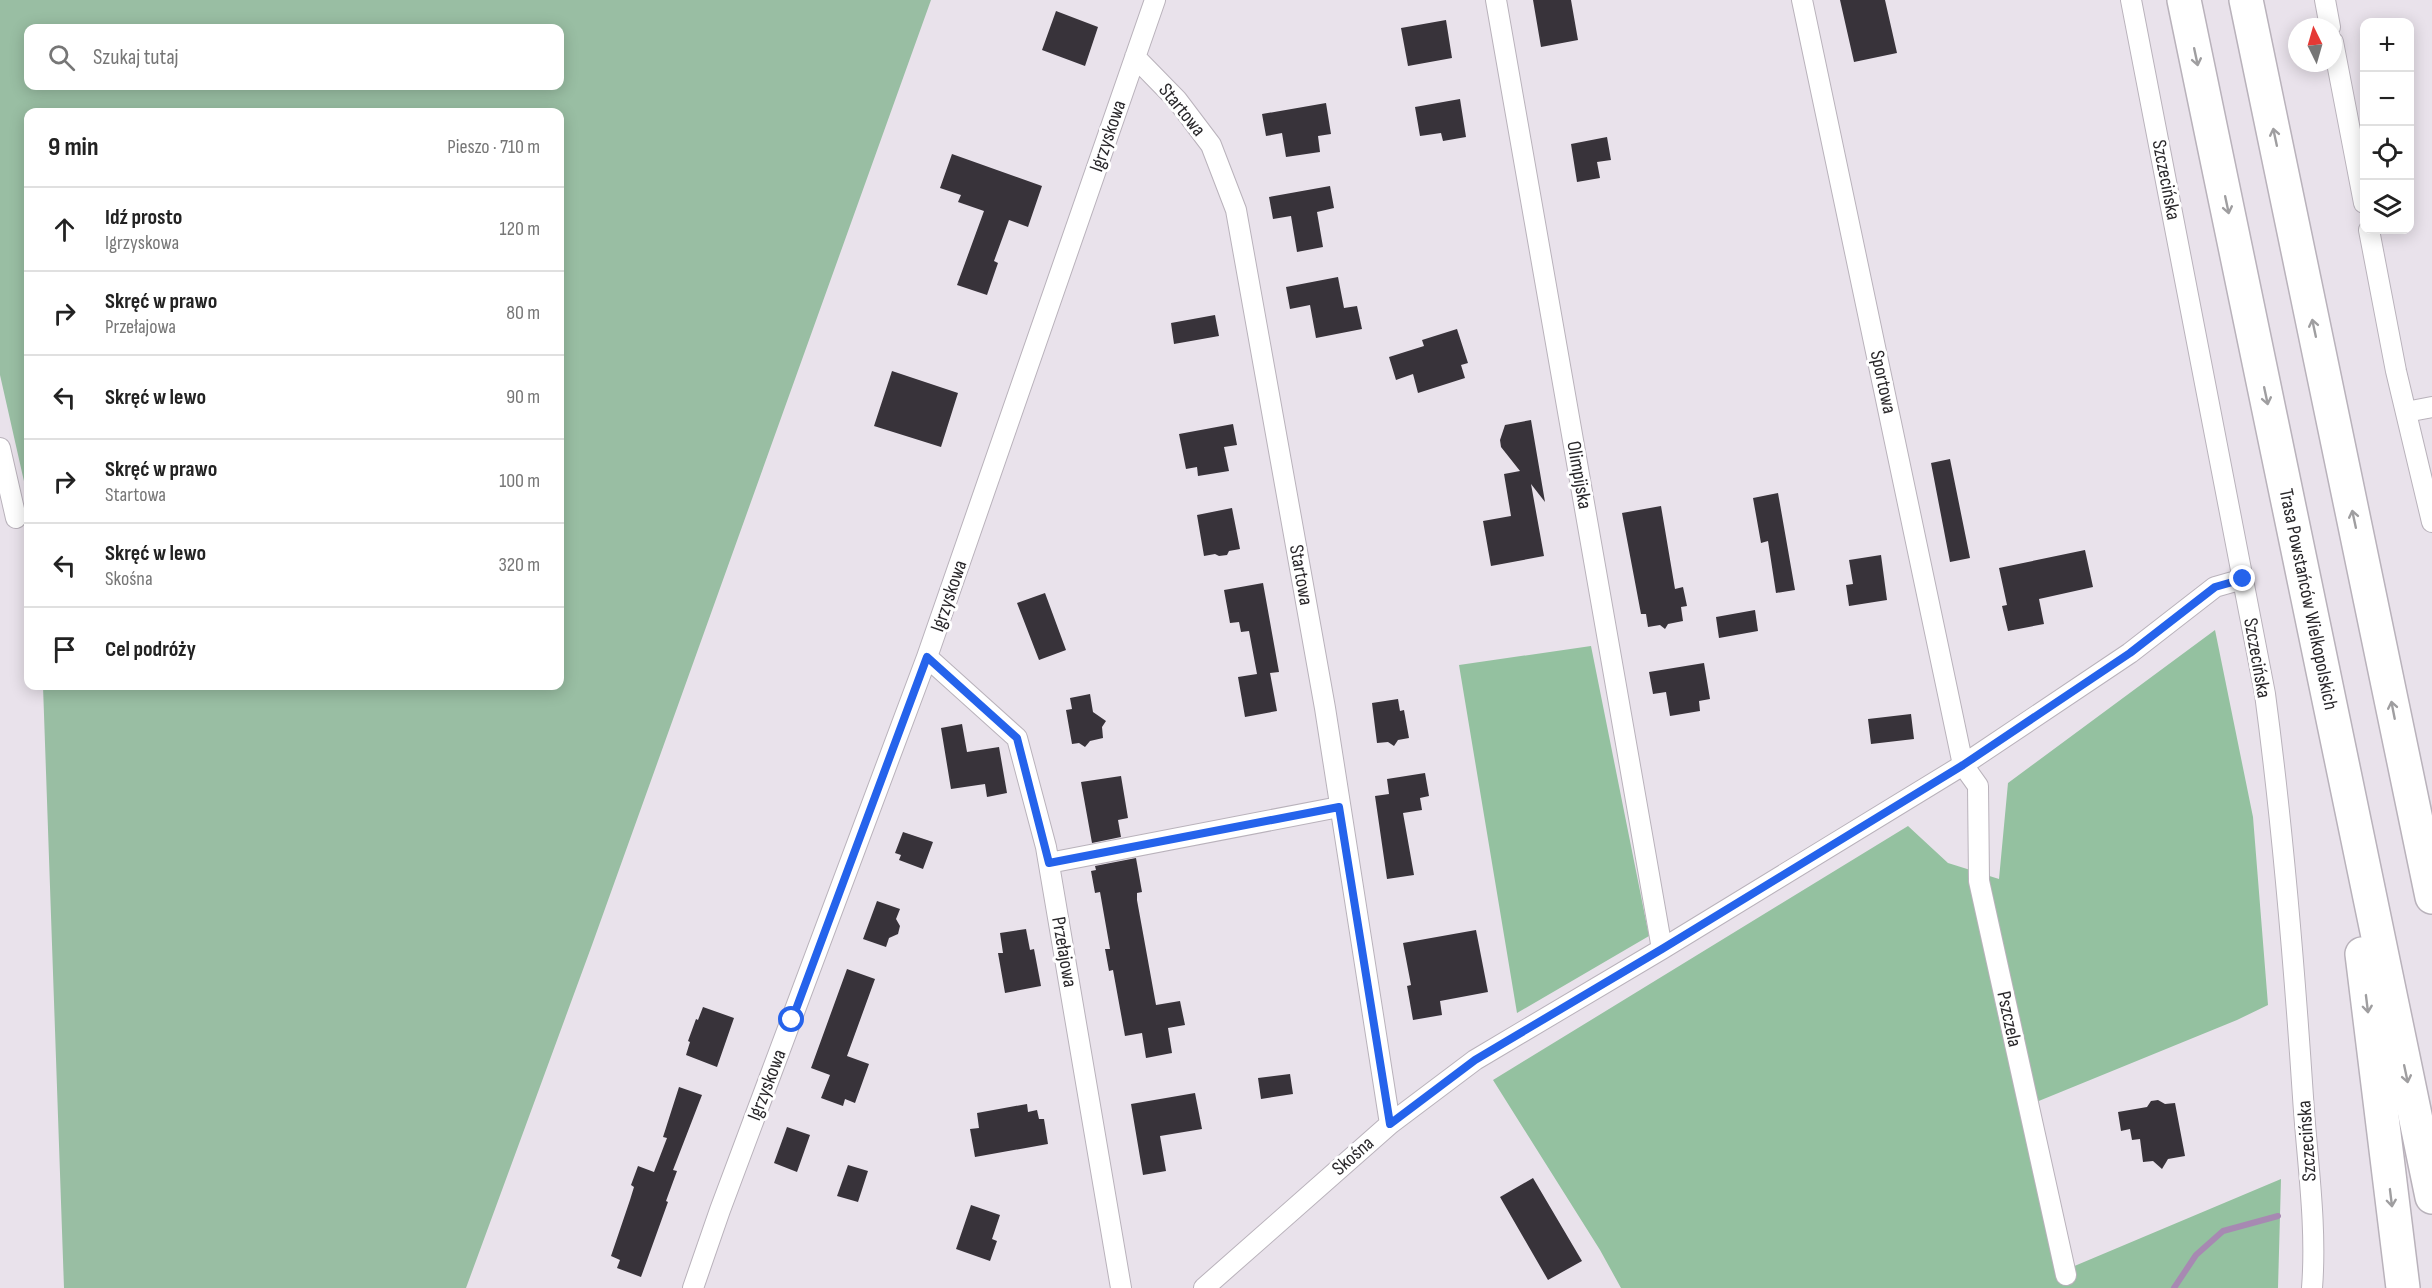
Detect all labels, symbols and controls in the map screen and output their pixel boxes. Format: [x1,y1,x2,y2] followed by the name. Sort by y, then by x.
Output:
[2288,18,2342,72] north arrow
[2360,18,2414,234] map controls
[2360,18,2414,72] button: +
[24,24,564,90] search box
[45,41,78,74] icon: search
[93,44,179,71] text: Szukaj tutaj
[2191,47,2202,67] one-way arrow
[2360,72,2414,126] button: −
[1153,79,1211,141] street label: Startowa
[1085,97,1131,175] street label: Igrzyskowa
[2360,126,2414,180] button: locate
[2269,128,2280,147] one-way arrow
[48,132,98,163] text: 9 min
[447,135,540,159] text: Pieszo · 710 m
[2146,138,2186,222] street label: Szczecińska
[2360,180,2414,234] button: layers
[2222,195,2233,214] one-way arrow
[105,204,182,231] text: Idź prosto
[48,213,81,246] icon: ahead
[500,217,540,241] text: 120 m
[105,231,179,255] text: Igrzyskowa
[105,288,217,315] text: Skręć w prawo
[48,297,81,330] icon: right
[506,301,540,325] text: 80 m
[105,315,176,339] text: Przełajowa
[2308,319,2320,338] one-way arrow
[1865,348,1901,416] street label: Sportowa
[48,381,81,414] icon: left
[105,384,206,411] text: Skręć w lewo
[506,385,540,409] text: 90 m
[2261,386,2272,405] one-way arrow
[1561,439,1597,511] street label: Olimpijska
[105,456,217,483] text: Skręć w prawo
[48,465,81,498] icon: right
[499,469,540,493] text: 100 m
[105,483,166,507] text: Startowa
[2274,487,2343,712] street label: Trasa Powstańców Wielkopolskich
[2348,510,2359,529] one-way arrow
[105,540,206,567] text: Skręć w lewo
[1284,543,1318,607] street label: Startowa
[48,549,81,582] icon: left
[498,553,540,577] text: 320 m
[926,557,972,635] street label: Igrzyskowa
[2229,565,2255,591] route end
[105,567,153,591] text: Skośna
[2238,616,2276,700] street label: Szczecińska
[48,633,81,666] icon: arrive
[105,636,196,663] text: Cel podróży
[2387,701,2398,720] one-way arrow
[1046,915,1082,989] street label: Przełajowa
[1991,989,2027,1049] street label: Pszczela
[2362,994,2373,1014] one-way arrow
[778,1006,804,1032] route start
[743,1046,791,1124] street label: Igrzyskowa
[2401,1064,2412,1083] one-way arrow
[2292,1100,2322,1182] street label: Szczecińska
[1327,1131,1379,1181] street label: Skośna
[2385,1188,2396,1207] one-way arrow

